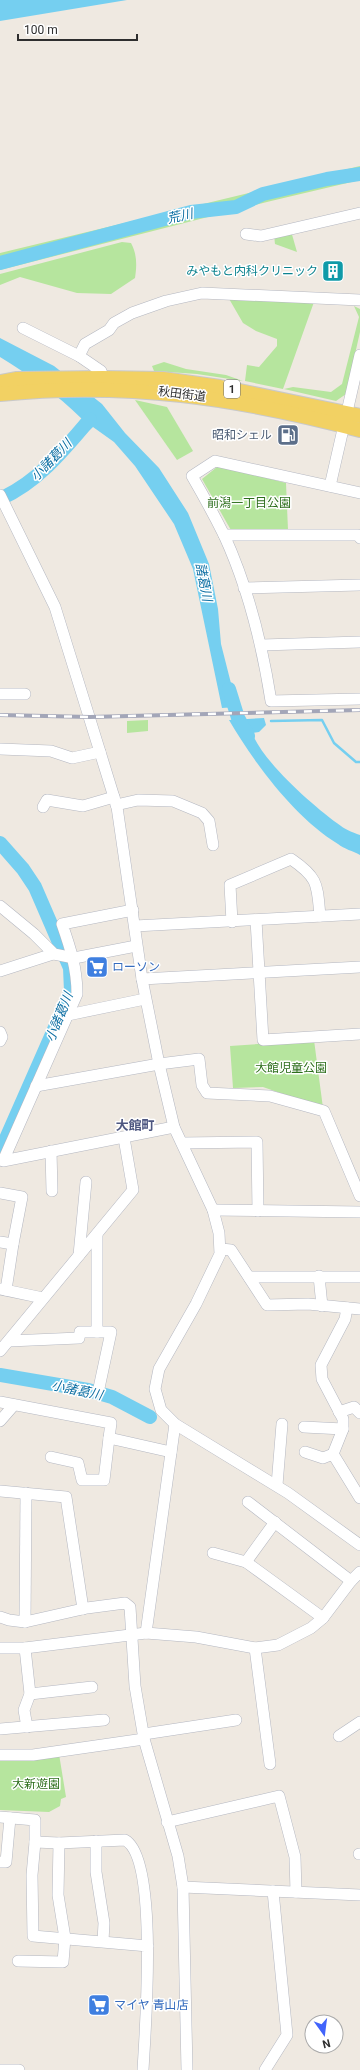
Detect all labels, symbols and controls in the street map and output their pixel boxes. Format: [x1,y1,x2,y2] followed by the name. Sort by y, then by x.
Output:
[18,16,137,42] scale bar
[24,23,58,37] text: 100 m
[166,205,196,226] water label: 荒川
[320,258,346,284] building icon: みやもと内科クリニック
[186,264,318,278] place label: みやもと内科クリニック
[224,380,240,398] road number: 1
[157,384,207,404] street label: 秋田街道
[275,422,301,448] fuel station icon: 昭和シェル
[212,428,272,442] place label: 昭和シェル
[28,435,76,484] water label: 小諸葛川
[207,496,291,510] park label: 前潟一丁目公園
[193,561,215,605] water label: 諸葛川
[84,954,110,980] supermarket icon: ローソン
[112,960,160,974] place label: ローソン
[42,988,76,1044] water label: 小諸葛川
[255,1061,327,1075] park label: 大館児童公園
[115,1118,155,1133] district label: 大館町
[50,1377,106,1403] water label: 小諸葛川
[12,1777,60,1791] park label: 大新遊園
[86,1992,112,2018] supermarket icon: マイヤ 青山店
[114,1998,189,2012] place label: マイヤ 青山店
[304,2014,344,2054] north arrow
[321,2036,332,2051] text: N

